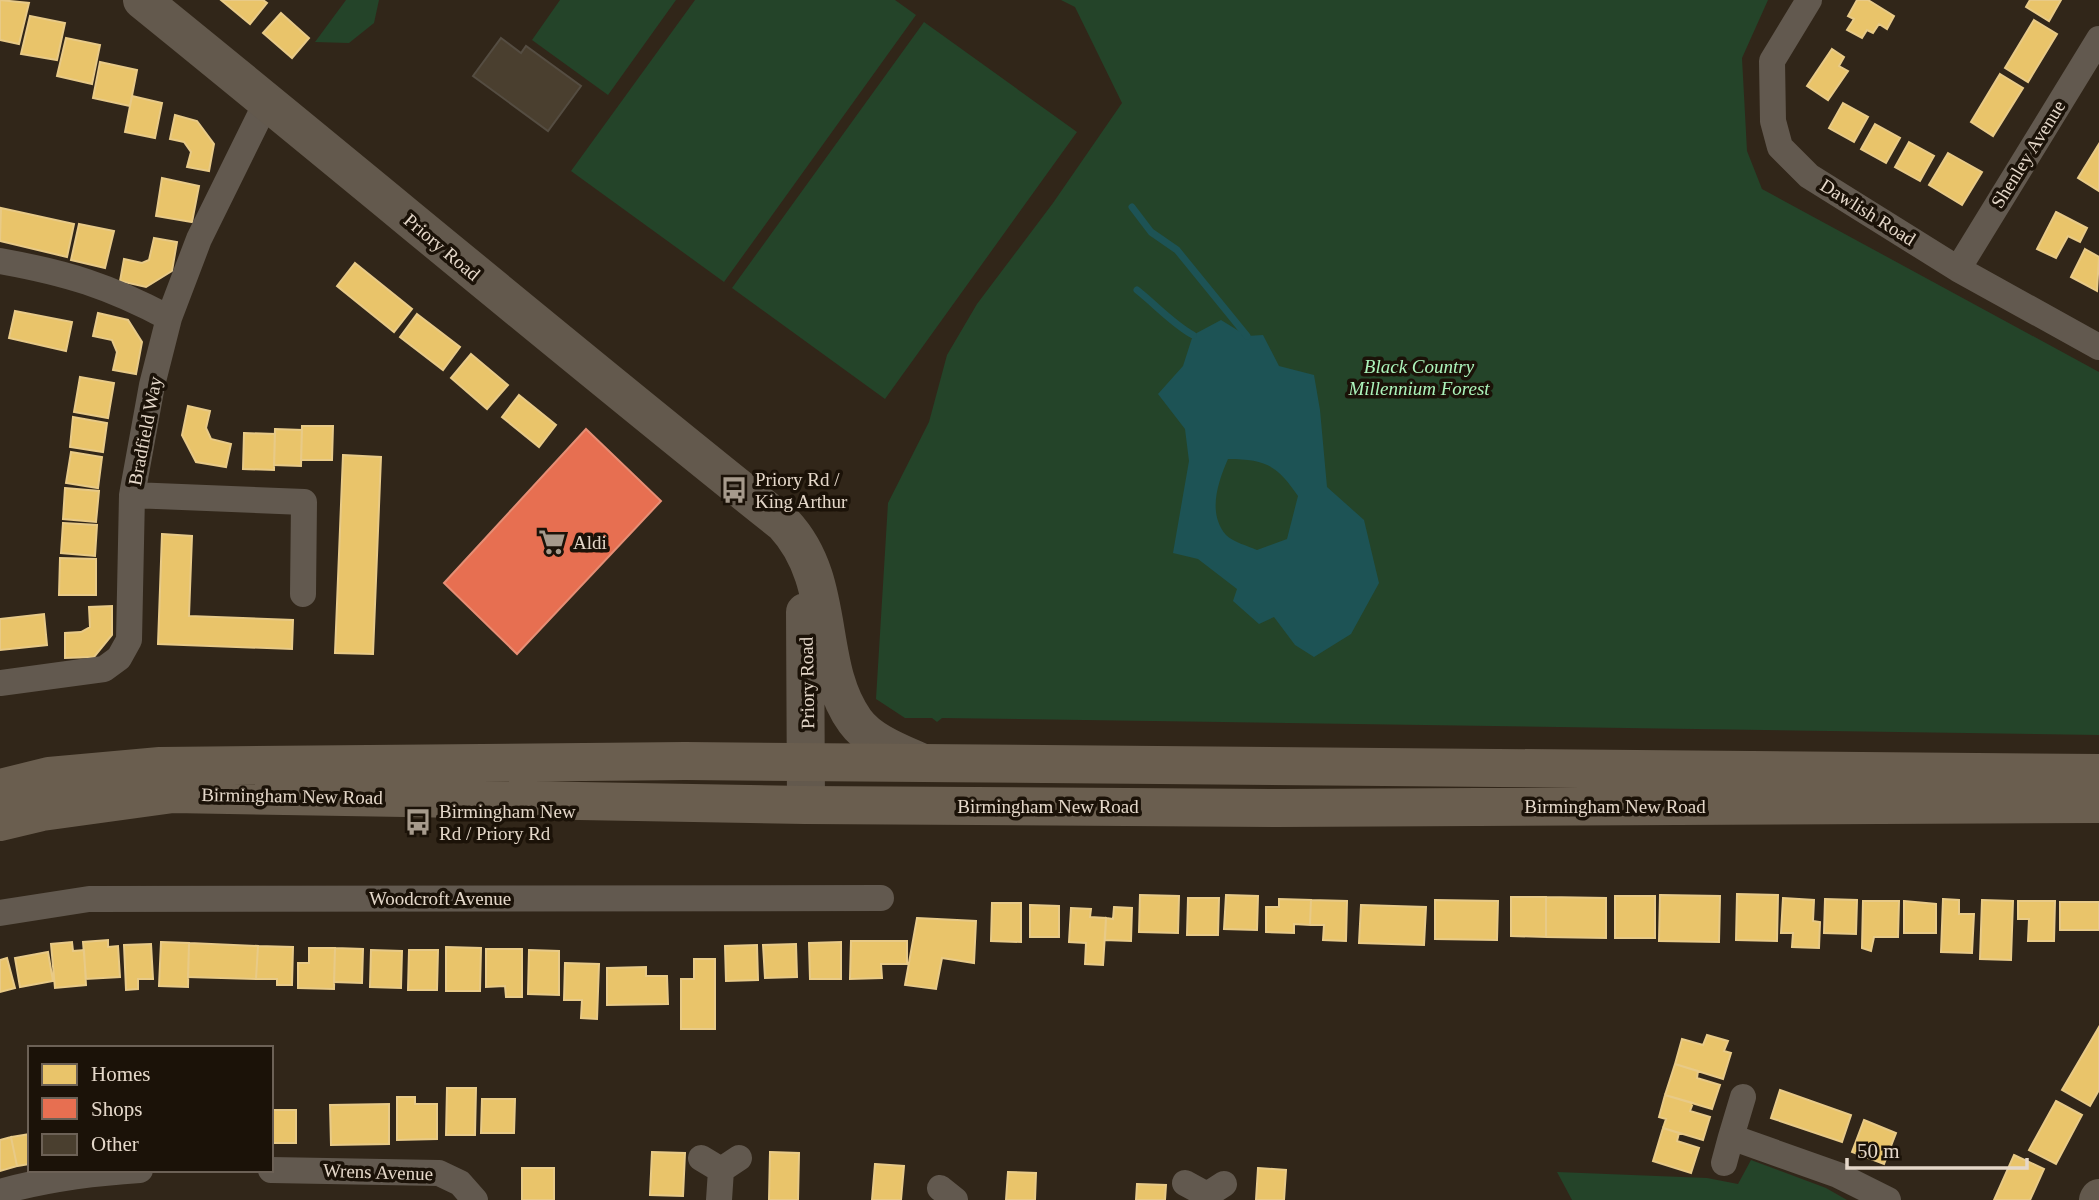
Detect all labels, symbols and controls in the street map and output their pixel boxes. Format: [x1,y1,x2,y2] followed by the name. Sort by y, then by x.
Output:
[1987,96,2069,212] street label: Shenley Avenue
[1817,174,1920,250] street label: Dawlish Road
[400,209,485,285] street label: Priory Road
[1347,356,1490,399] park label: Black Country Millennium Forest
[124,374,166,487] street label: Bradfield Way
[755,469,848,512] place label: Priory Rd / King Arthur
[719,475,749,505] bus stop icon: Priory Rd / King Arthur
[537,527,567,557] supermarket icon: Aldi
[573,532,607,553] place label: Aldi
[796,636,818,729] street label: Priory Road
[201,784,383,808] street label: Birmingham New Road
[957,796,1139,817] street label: Birmingham New Road
[1524,796,1706,817] street label: Birmingham New Road
[439,801,576,844] place label: Birmingham New Rd / Priory Rd
[403,807,433,837] bus stop icon: Birmingham New Rd / Priory Rd
[369,888,511,909] street label: Woodcroft Avenue
[28,1046,273,1172] legend
[91,1062,151,1086] text: Homes
[91,1097,142,1121] text: Shops
[1847,1126,2027,1170] scale bar
[91,1132,139,1156] text: Other
[1857,1139,1900,1163] text: 50 m
[323,1160,433,1184] street label: Wrens Avenue

